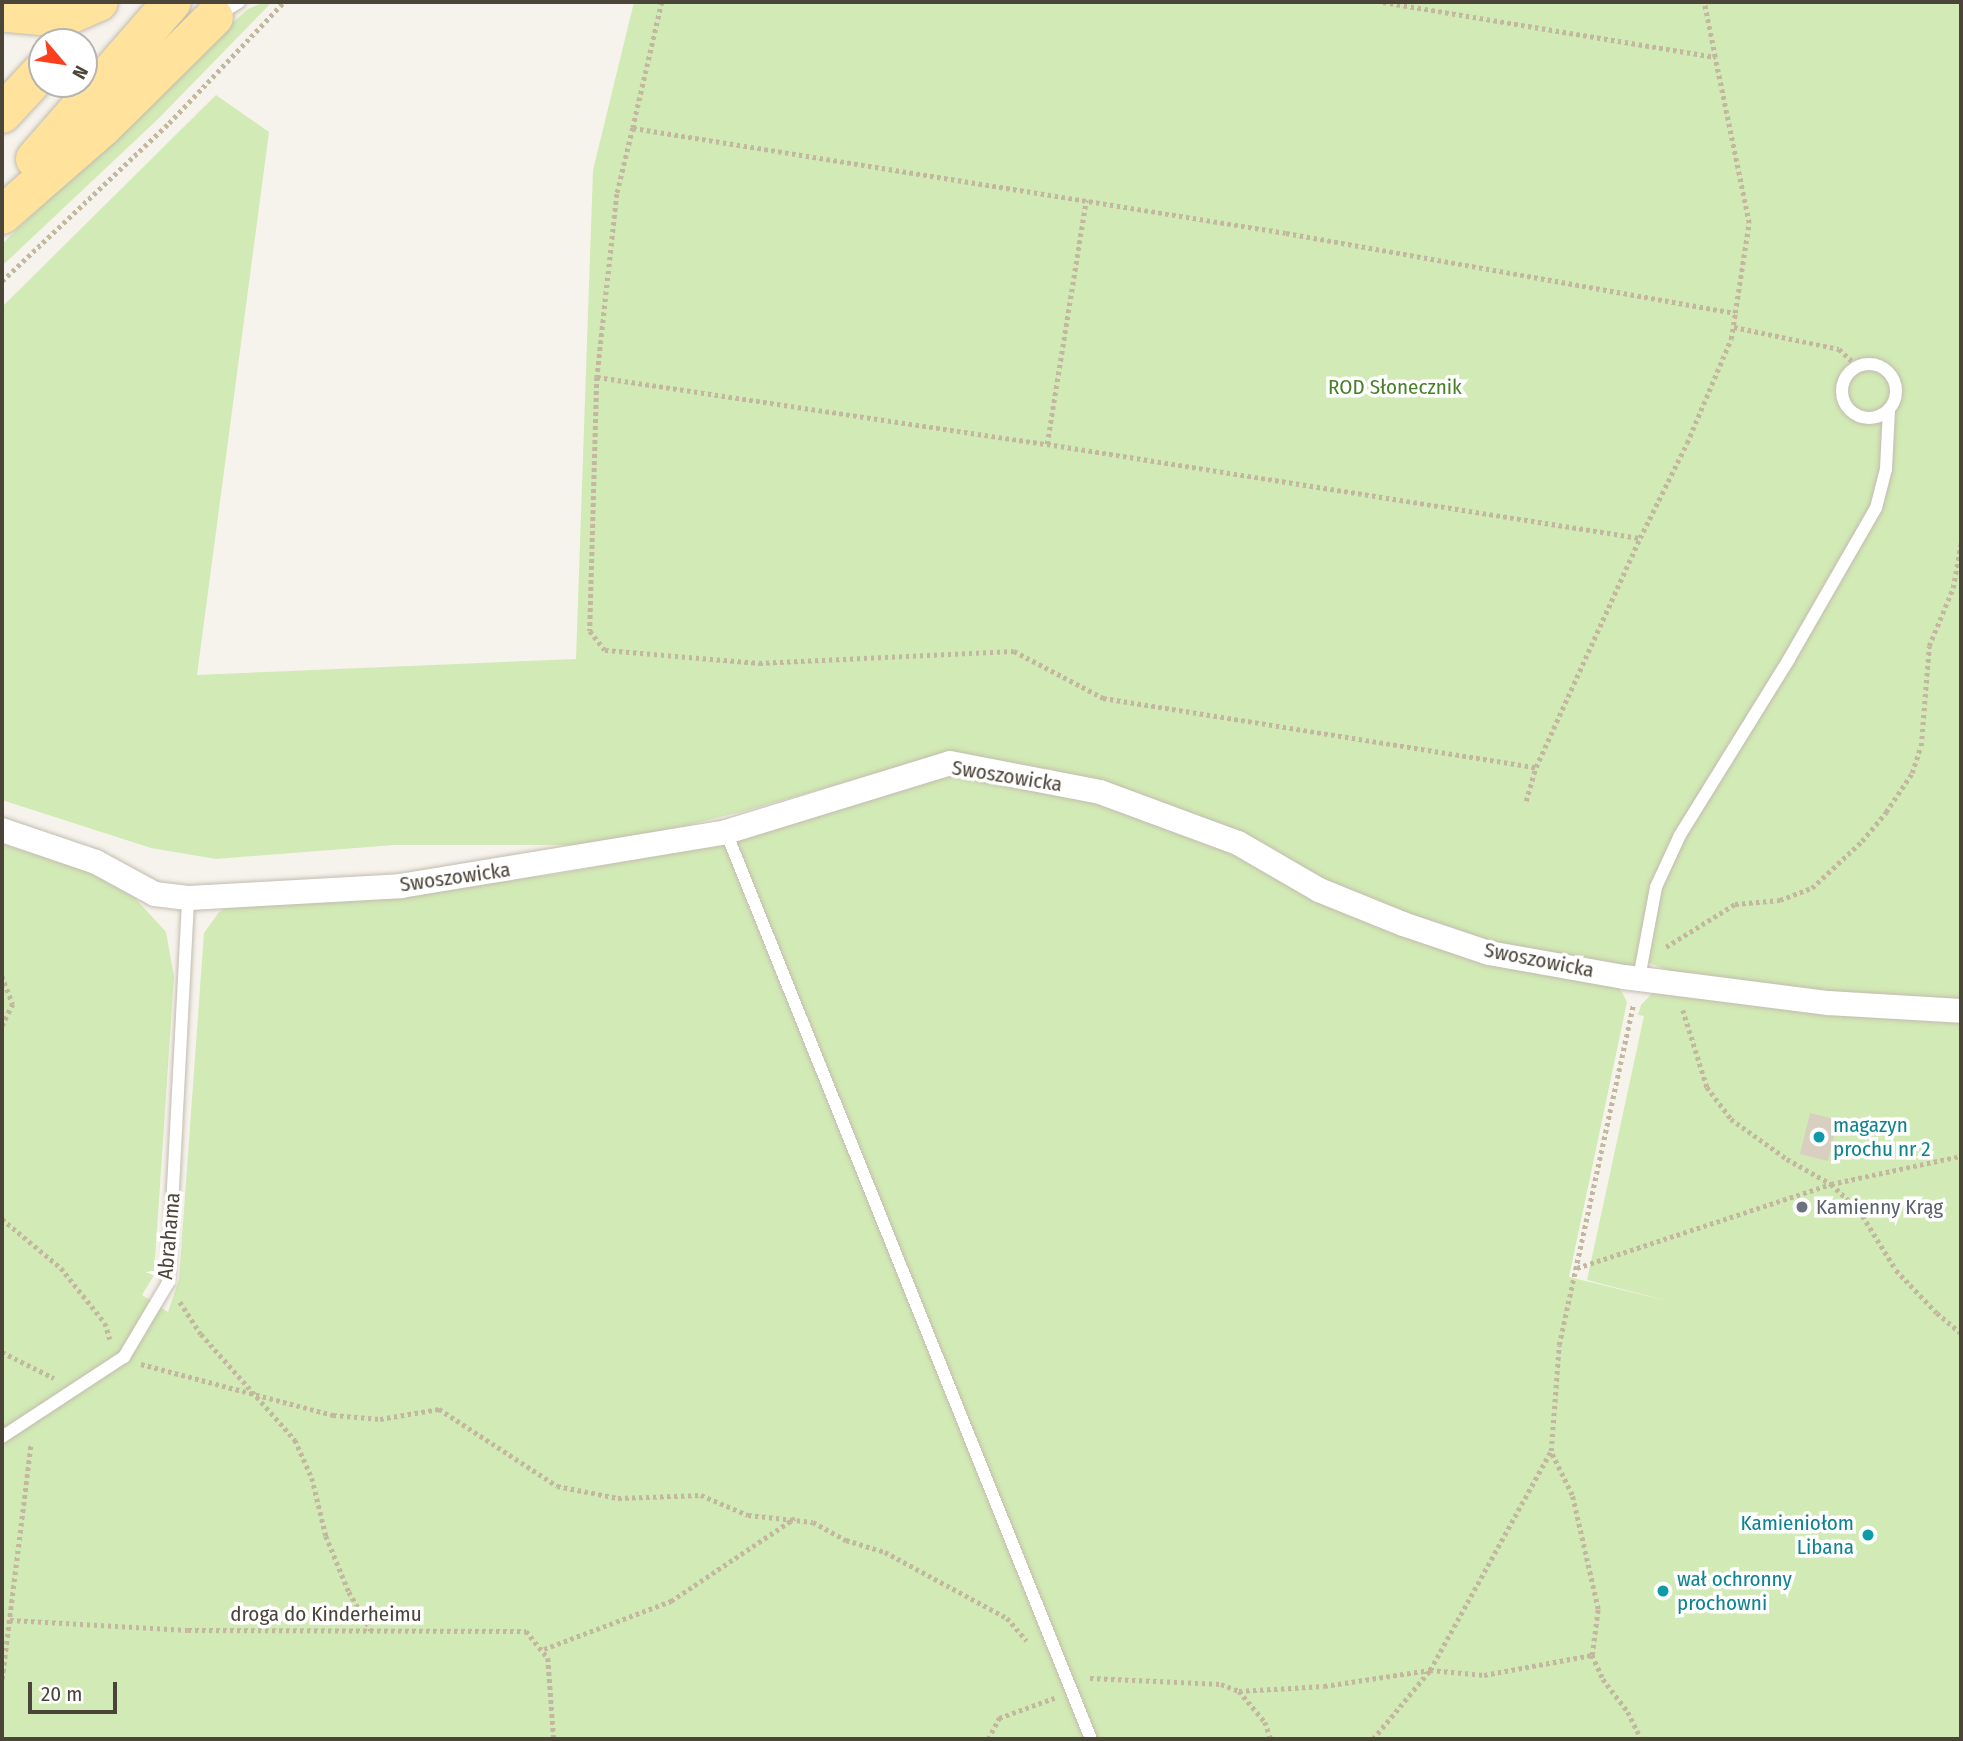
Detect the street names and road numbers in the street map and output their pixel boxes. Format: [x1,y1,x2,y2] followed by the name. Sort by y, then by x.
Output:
[950,755,1064,797] street label: Swoszowicka
[398,857,512,897] street label: Swoszowicka
[1482,937,1596,983] street label: Swoszowicka
[153,1192,185,1280] street label: Abrahama
[230,1601,422,1627] street label: droga do Kinderheimu

